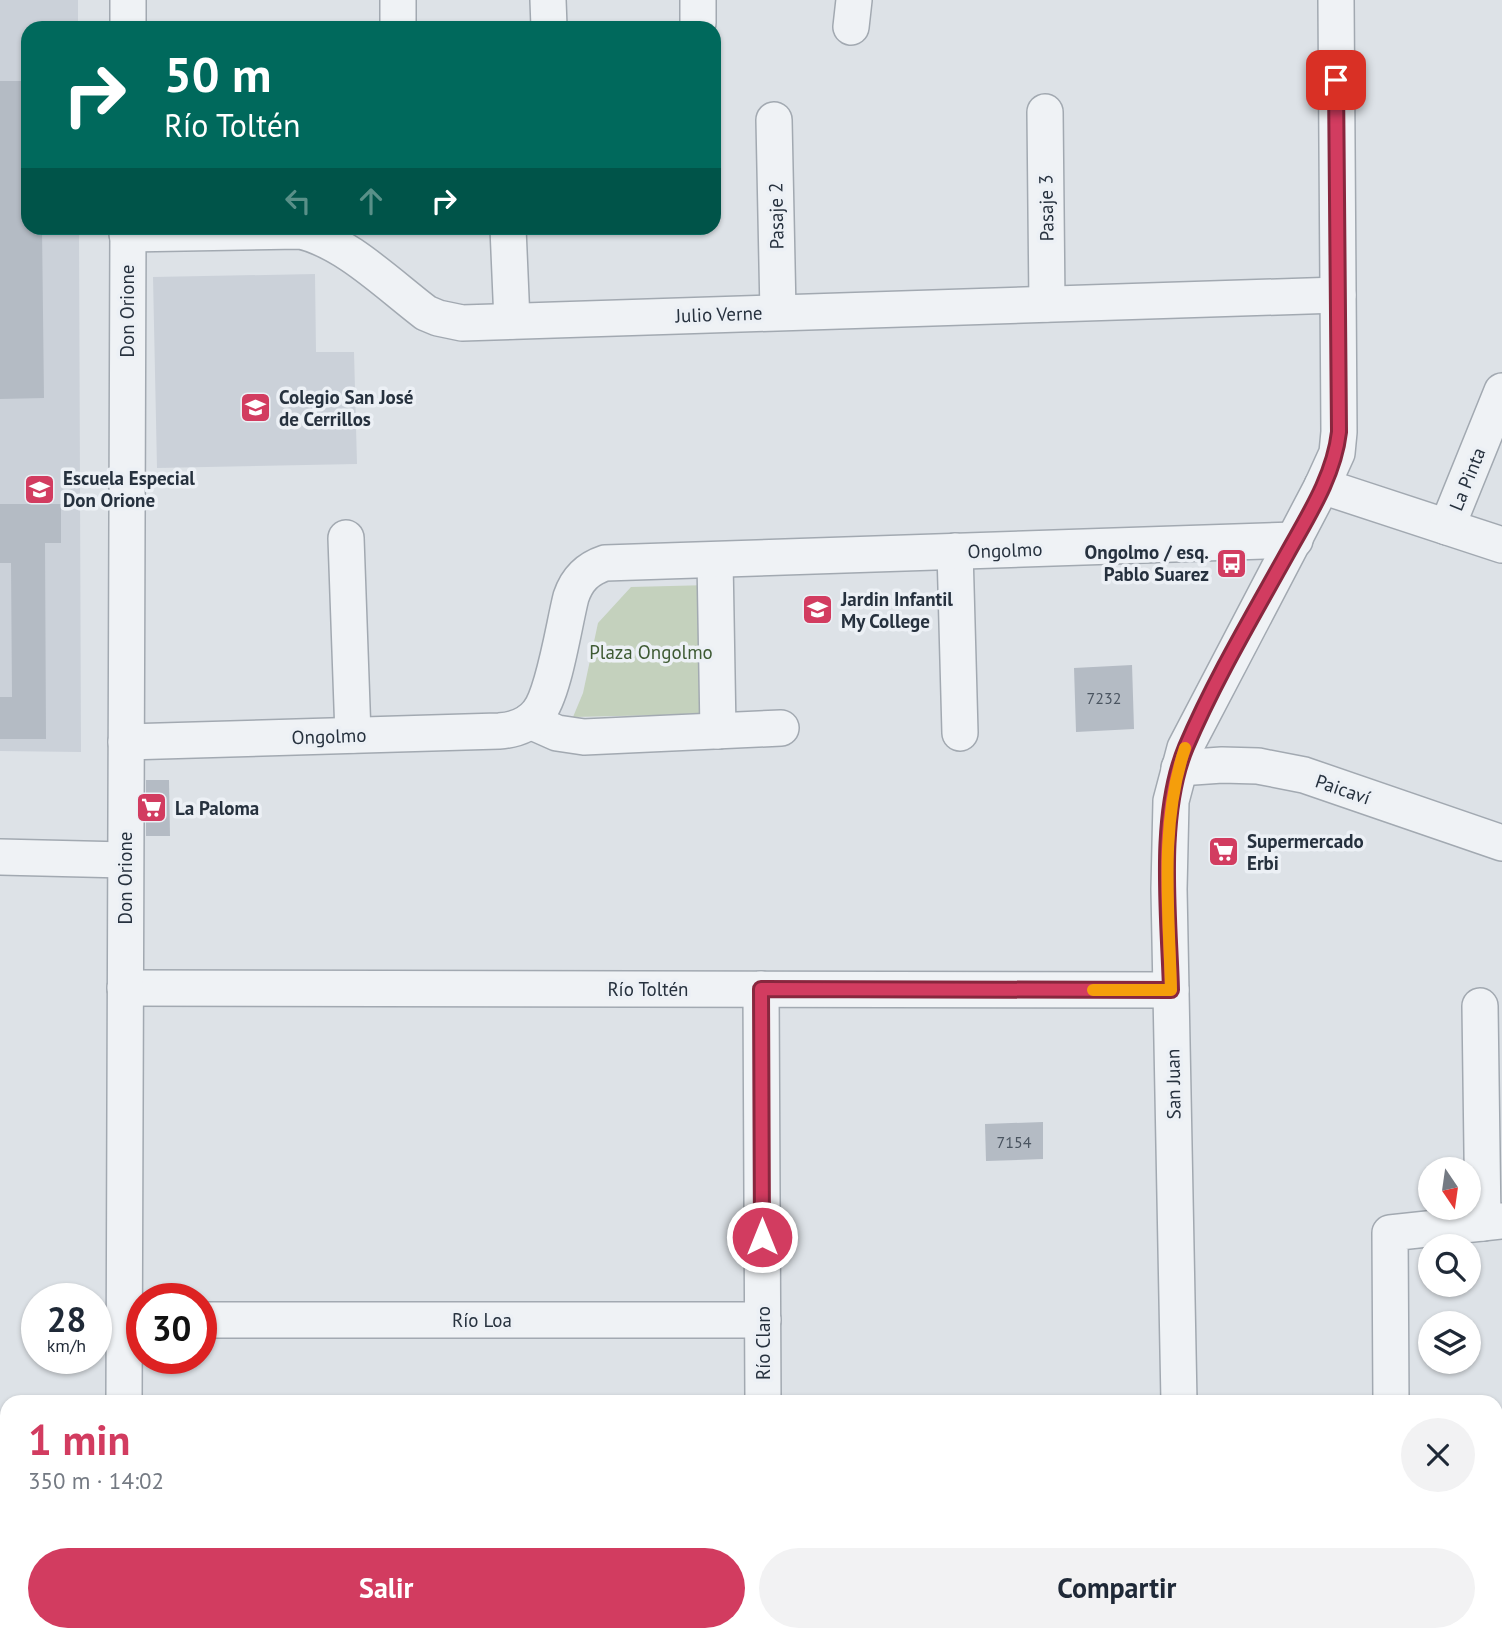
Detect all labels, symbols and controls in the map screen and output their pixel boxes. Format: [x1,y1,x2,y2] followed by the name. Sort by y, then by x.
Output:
[164,42,271,106] text: 50 m
[49,49,140,140] icon: right
[1306,50,1366,110] pin
[1317,61,1355,99] icon: arrive
[164,104,300,146] text: Río Toltén
[1033,174,1059,242] street label: Pasaje 3
[279,182,317,220] icon: left
[352,182,390,220] icon: ahead
[425,182,463,220] icon: right
[763,182,789,250] street label: Pasaje 2
[115,265,139,357] street label: Don Orione
[674,300,763,328] street label: Julio Verne
[279,385,413,431] place label: Colegio San José de Cerrillos
[239,391,273,425] school or university icon: Colegio San José de Cerrillos
[1444,444,1490,514] street label: La Pinta
[63,466,195,512] place label: Escuela Especial Don Orione
[23,472,57,506] school or university icon: Escuela Especial Don Orione
[967,537,1043,563] street label: Ongolmo
[1085,540,1209,586] place label: Ongolmo / esq. Pablo Suarez
[1215,546,1249,580] bus stop icon: Ongolmo / esq. Pablo Suarez
[840,587,953,633] place label: Jardin Infantil My College
[801,593,835,627] school or university icon: Jardin Infantil My College
[589,640,713,664] park label: Plaza Ongolmo
[1087,688,1121,708] house number: 7232
[291,723,367,749] street label: Ongolmo
[1312,768,1374,810] street label: Paicaví
[135,791,169,825] supermarket icon: La Paloma
[175,796,259,820] place label: La Paloma
[1247,829,1364,875] place label: Supermercado Erbi
[113,832,137,924] street label: Don Orione
[1207,835,1241,869] supermarket icon: Supermercado Erbi
[608,977,689,1001] street label: Río Toltén
[1160,1049,1186,1119] street label: San Juan
[997,1132,1032,1152] house number: 7154
[1418,1157,1480,1220] north arrow
[1418,1157,1481,1374] map controls
[725,1200,799,1274] position arrow
[1418,1234,1481,1297] button: search
[126,1283,217,1374] speed limit sign: 30
[47,1296,86,1342] text: 28
[751,1306,775,1380] street label: Río Claro
[452,1308,512,1332] street label: Río Loa
[1418,1311,1481,1374] button: layers
[47,1334,86,1357] text: km/h
[28,1412,130,1467] text: 1 min
[1401,1418,1475,1492] button: close
[28,1466,164,1495] text: 350 m · 14:02
[28,1548,745,1628] button: Salir
[759,1548,1475,1628] button: Compartir

